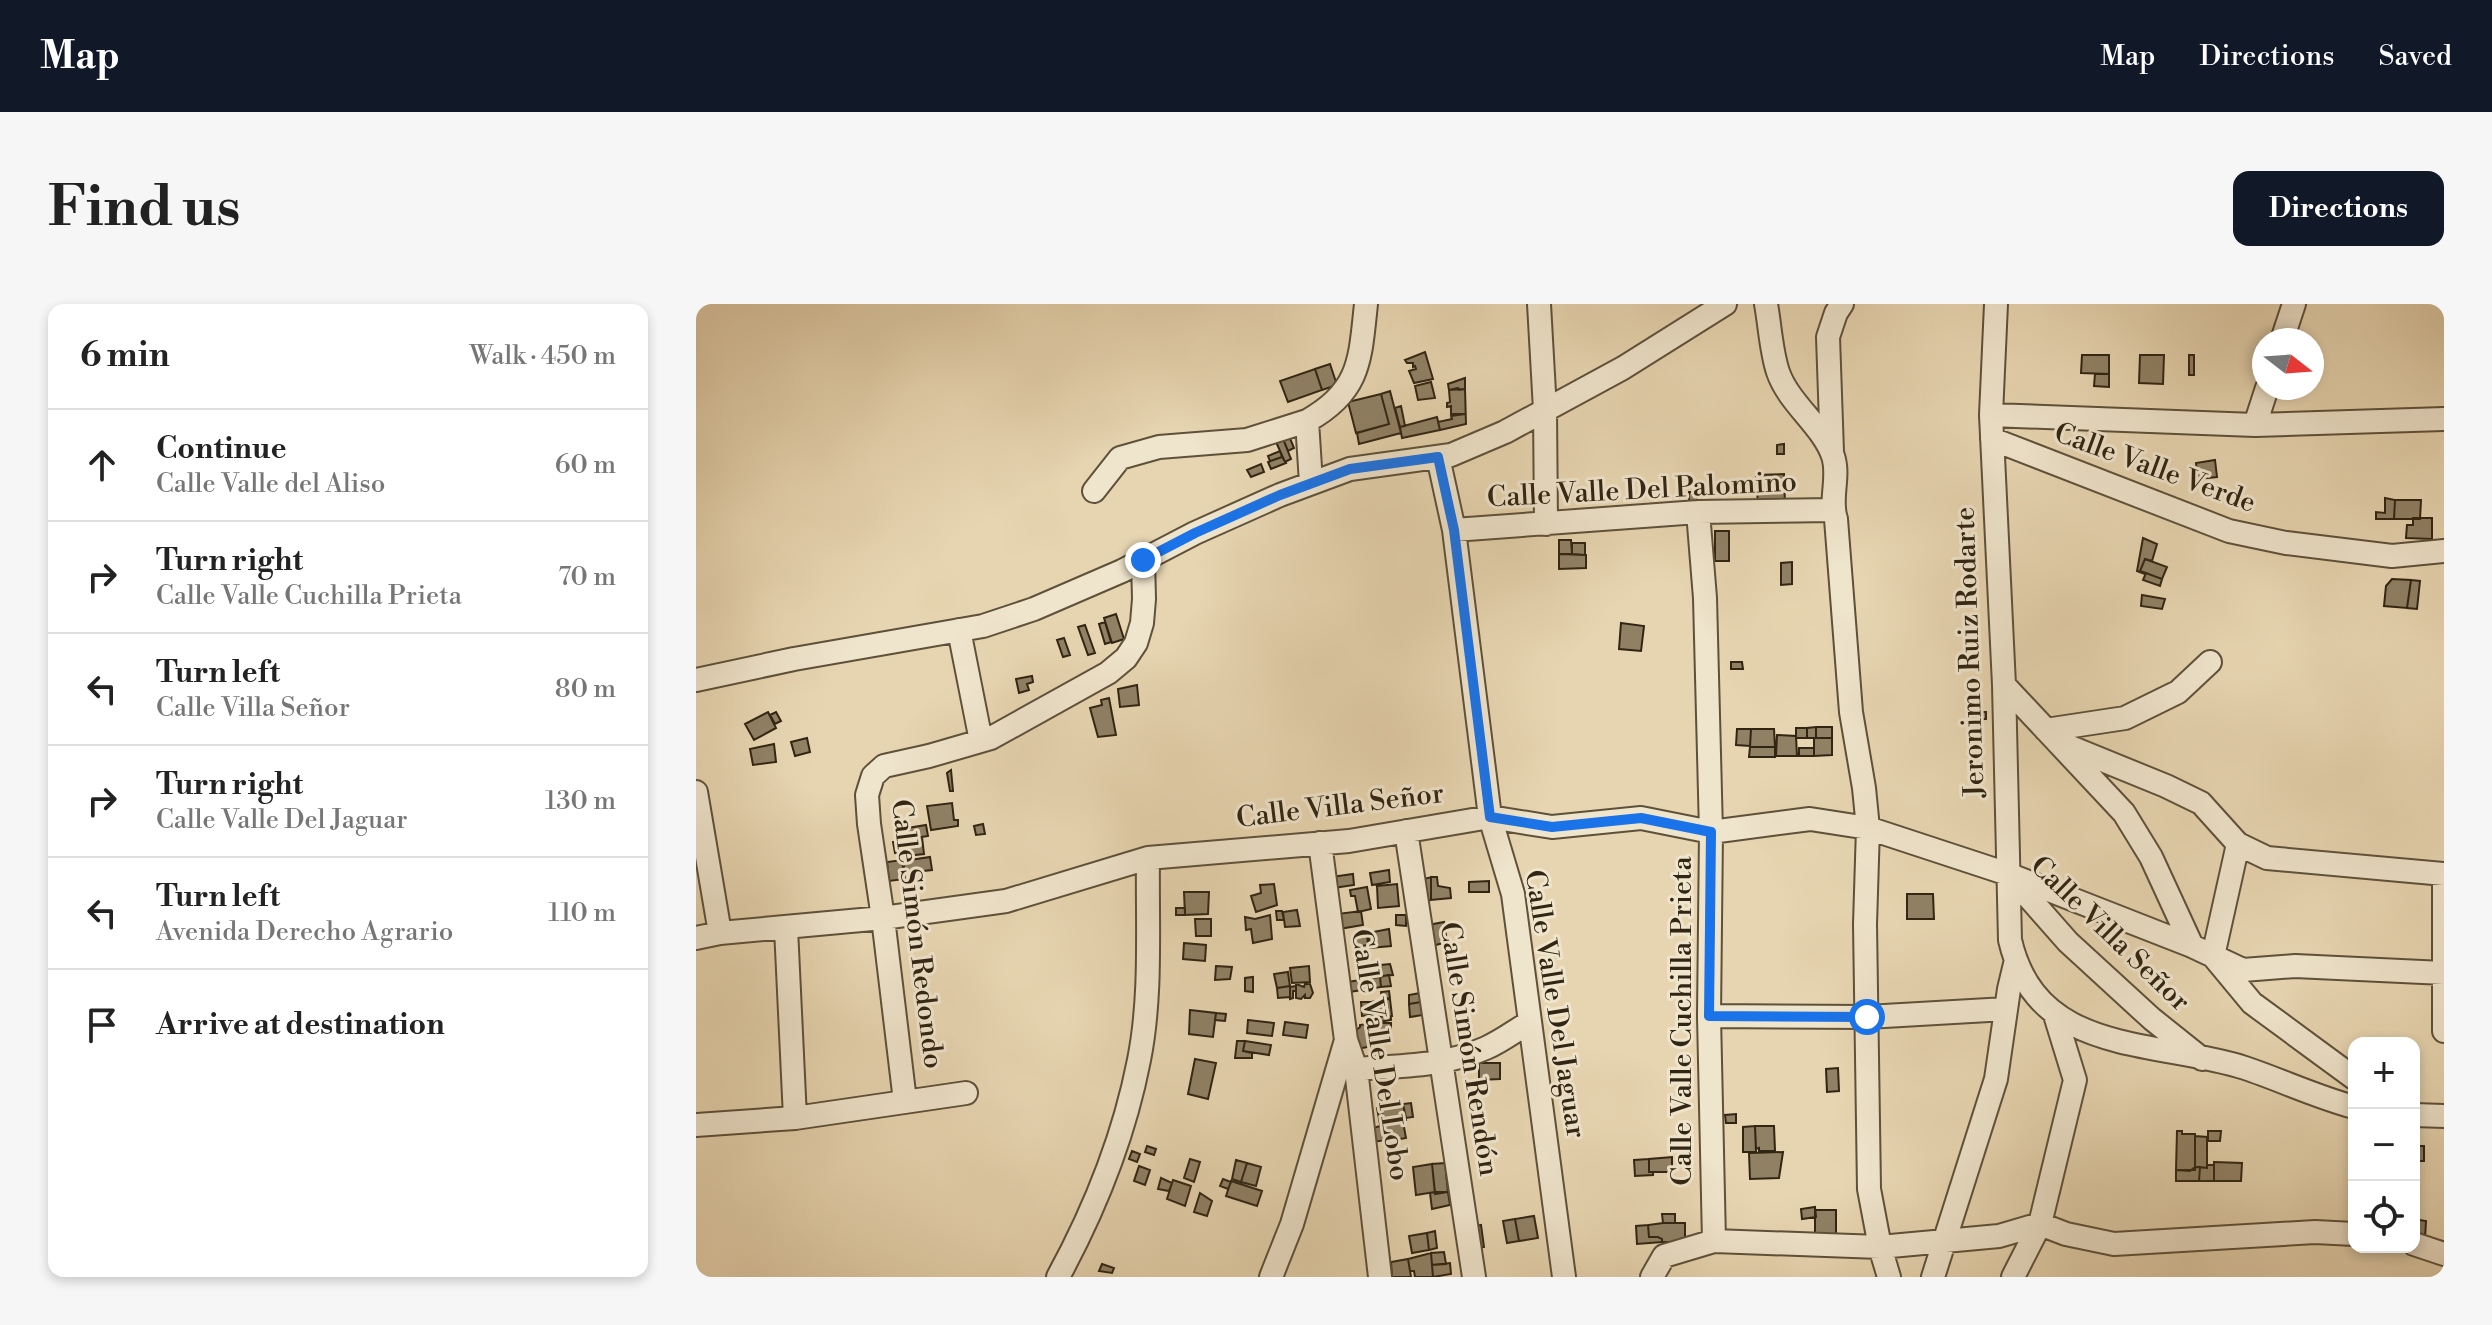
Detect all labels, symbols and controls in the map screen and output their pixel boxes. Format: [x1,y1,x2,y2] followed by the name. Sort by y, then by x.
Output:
[40,33,120,80] text: Map
[2100,39,2155,74] text: Map
[2199,39,2334,74] text: Directions
[2378,39,2452,74] text: Saved
[2233,171,2444,246] button: Directions
[48,173,241,243] text: Find us
[2252,328,2324,400] north arrow
[80,335,170,377] text: 6 min
[469,340,616,372] text: Walk · 450 m
[2049,415,2261,521] street label: Calle Valle Verde
[156,430,287,468] text: Continue
[80,443,124,487] icon: ahead
[555,449,616,481] text: 60 m
[1486,464,1798,516] street label: Calle Valle Del Palomino
[156,468,385,500] text: Calle Valle del Aliso
[1947,506,1993,799] street label: Jeronimo Ruiz Rodarte
[156,542,303,580] text: Turn right
[1125,542,1161,578] route end
[80,555,124,599] icon: right
[558,561,616,593] text: 70 m
[156,580,462,612] text: Calle Valle Cuchilla Prieta
[156,654,280,692] text: Turn left
[80,667,124,711] icon: left
[555,673,616,705] text: 80 m
[156,692,350,724] text: Calle Villa Señor
[156,766,303,804] text: Turn right
[1234,776,1446,836] street label: Calle Villa Señor
[80,779,124,823] icon: right
[545,785,616,817] text: 130 m
[883,797,951,1071] street label: Calle Simón Redondo
[156,804,408,836] text: Calle Valle Del Jaguar
[2023,849,2197,1019] street label: Calle Villa Señor
[1665,855,1700,1186] street label: Calle Valle Cuchilla Prieta
[1517,867,1593,1141] street label: Calle Valle Del Jaguar
[156,878,280,916] text: Turn left
[80,891,124,935] icon: left
[548,897,616,929] text: 110 m
[156,916,453,948] text: Avenida Derecho Agrario
[1432,920,1506,1179] street label: Calle Simón Rendón
[1343,927,1417,1183] street label: Calle Valle Del Lobo
[1849,999,1885,1035] route start
[80,1003,124,1047] icon: arrive
[156,1006,445,1044] text: Arrive at destination
[2348,1037,2420,1253] map controls
[2348,1037,2420,1109] button: +
[2348,1109,2420,1181] button: −
[2348,1181,2420,1253] button: locate

